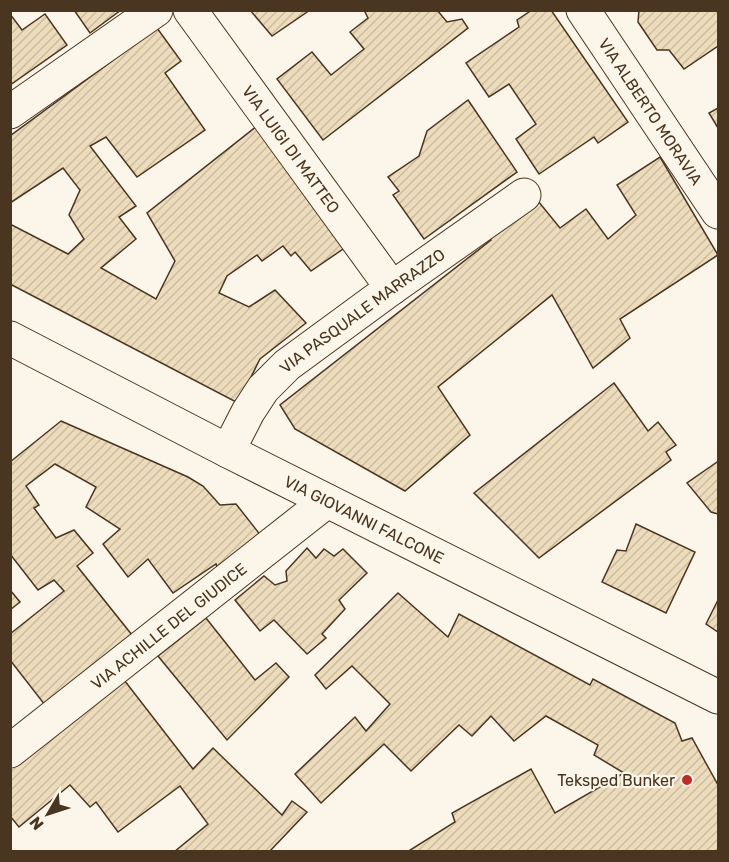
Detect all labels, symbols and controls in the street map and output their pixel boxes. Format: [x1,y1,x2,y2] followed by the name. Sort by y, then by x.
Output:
[595,35,706,189] street label: VIA ALBERTO MORAVIA
[238,82,343,217] street label: VIA LUIGI DI MATTEO
[276,245,449,377] street label: VIA PASQUALE MARRAZZO
[281,472,447,568] street label: VIA GIOVANNI FALCONE
[87,559,251,693] street label: VIA ACHILLE DEL GIUDICE
[557,771,675,790] place label: Teksped Bunker
[680,773,694,787] marker: Teksped Bunker
[18,784,78,844] north arrow
[26,813,48,834] text: N

